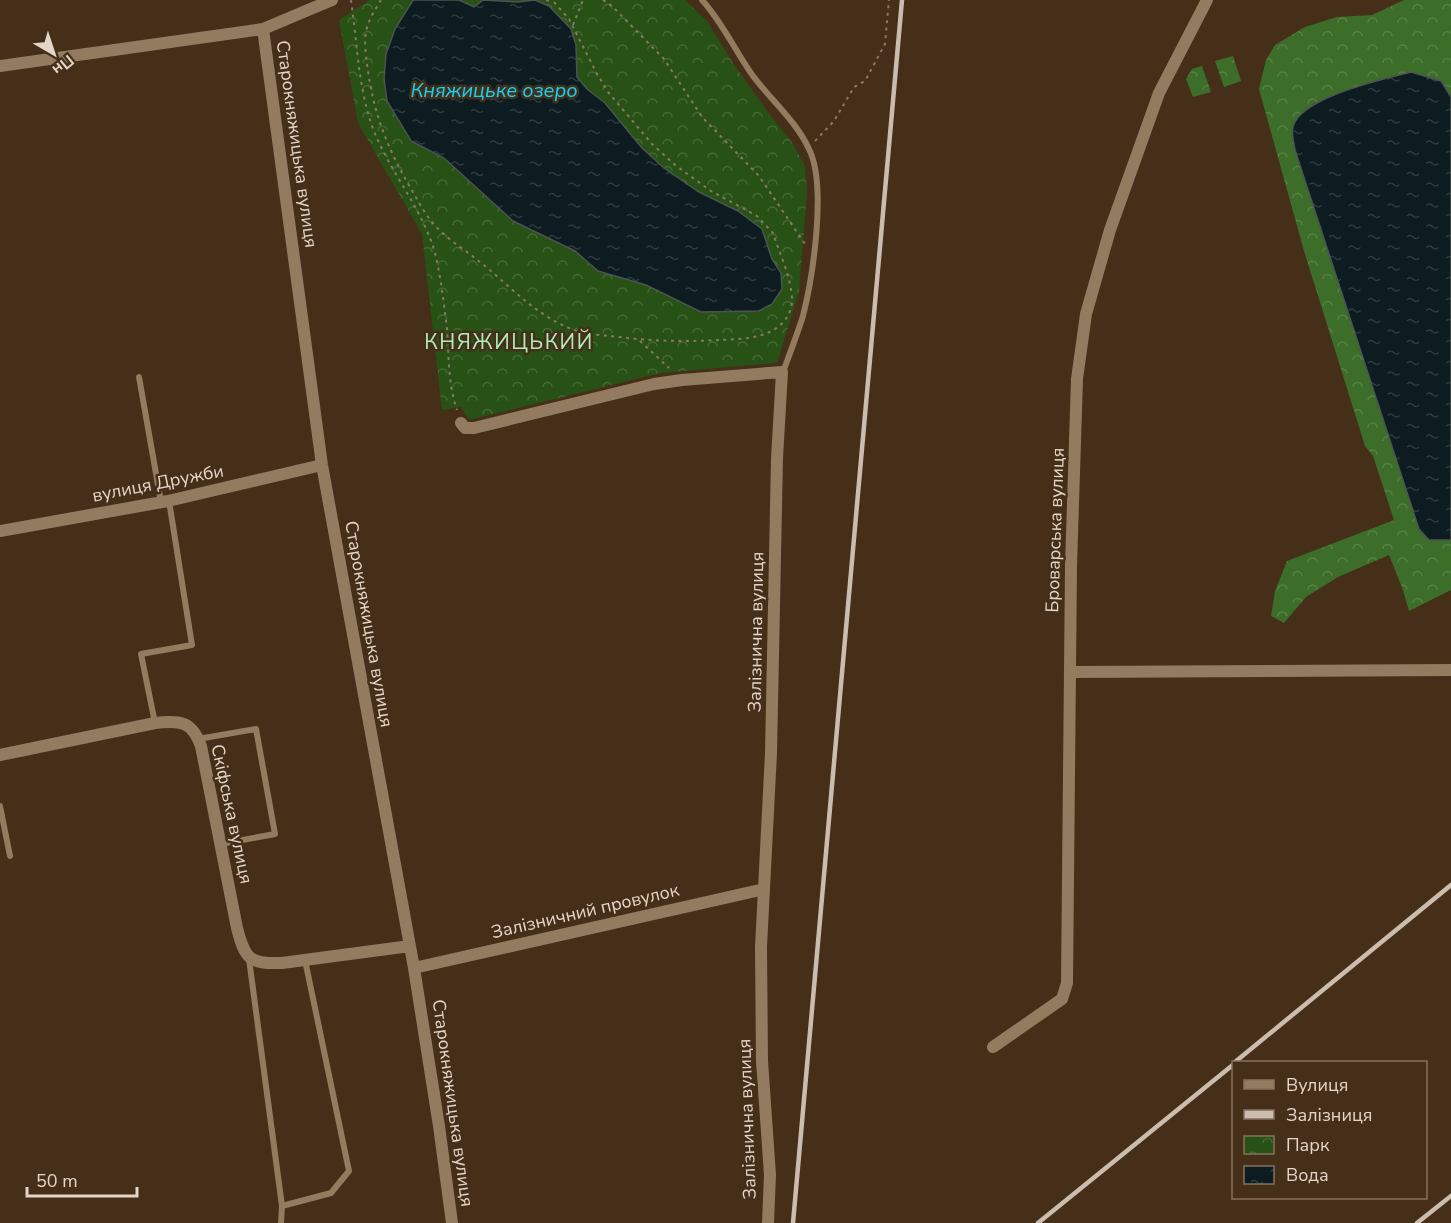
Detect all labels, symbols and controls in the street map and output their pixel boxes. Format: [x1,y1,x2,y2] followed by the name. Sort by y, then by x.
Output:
[24,24,84,84] north arrow
[271,39,323,249] street label: Старокняжицька вулиця
[47,49,78,80] text: Пн
[410,77,578,104] water label: Княжицьке озеро
[424,328,594,356] district label: КНЯЖИЦЬКИЙ
[1040,447,1070,613] street label: Броварська вулиця
[90,458,226,508] street label: вулиця Дружби
[339,519,399,729] street label: Старокняжицька вулиця
[743,551,769,713] street label: Залізнична вулиця
[205,742,259,886] street label: Скіфська вулиця
[489,878,682,944] street label: Залізничний провулок
[427,998,479,1208] street label: Старокняжицька вулиця
[732,1038,762,1200] street label: Залізнична вулиця
[1232,1061,1427,1199] legend
[1286,1073,1348,1097] text: Вулиця
[1286,1103,1372,1127] text: Залізниця
[1286,1133,1330,1157] text: Парк
[27,1160,136,1198] scale bar
[1286,1163,1329,1187] text: Вода
[36,1169,78,1193] text: 50 m

